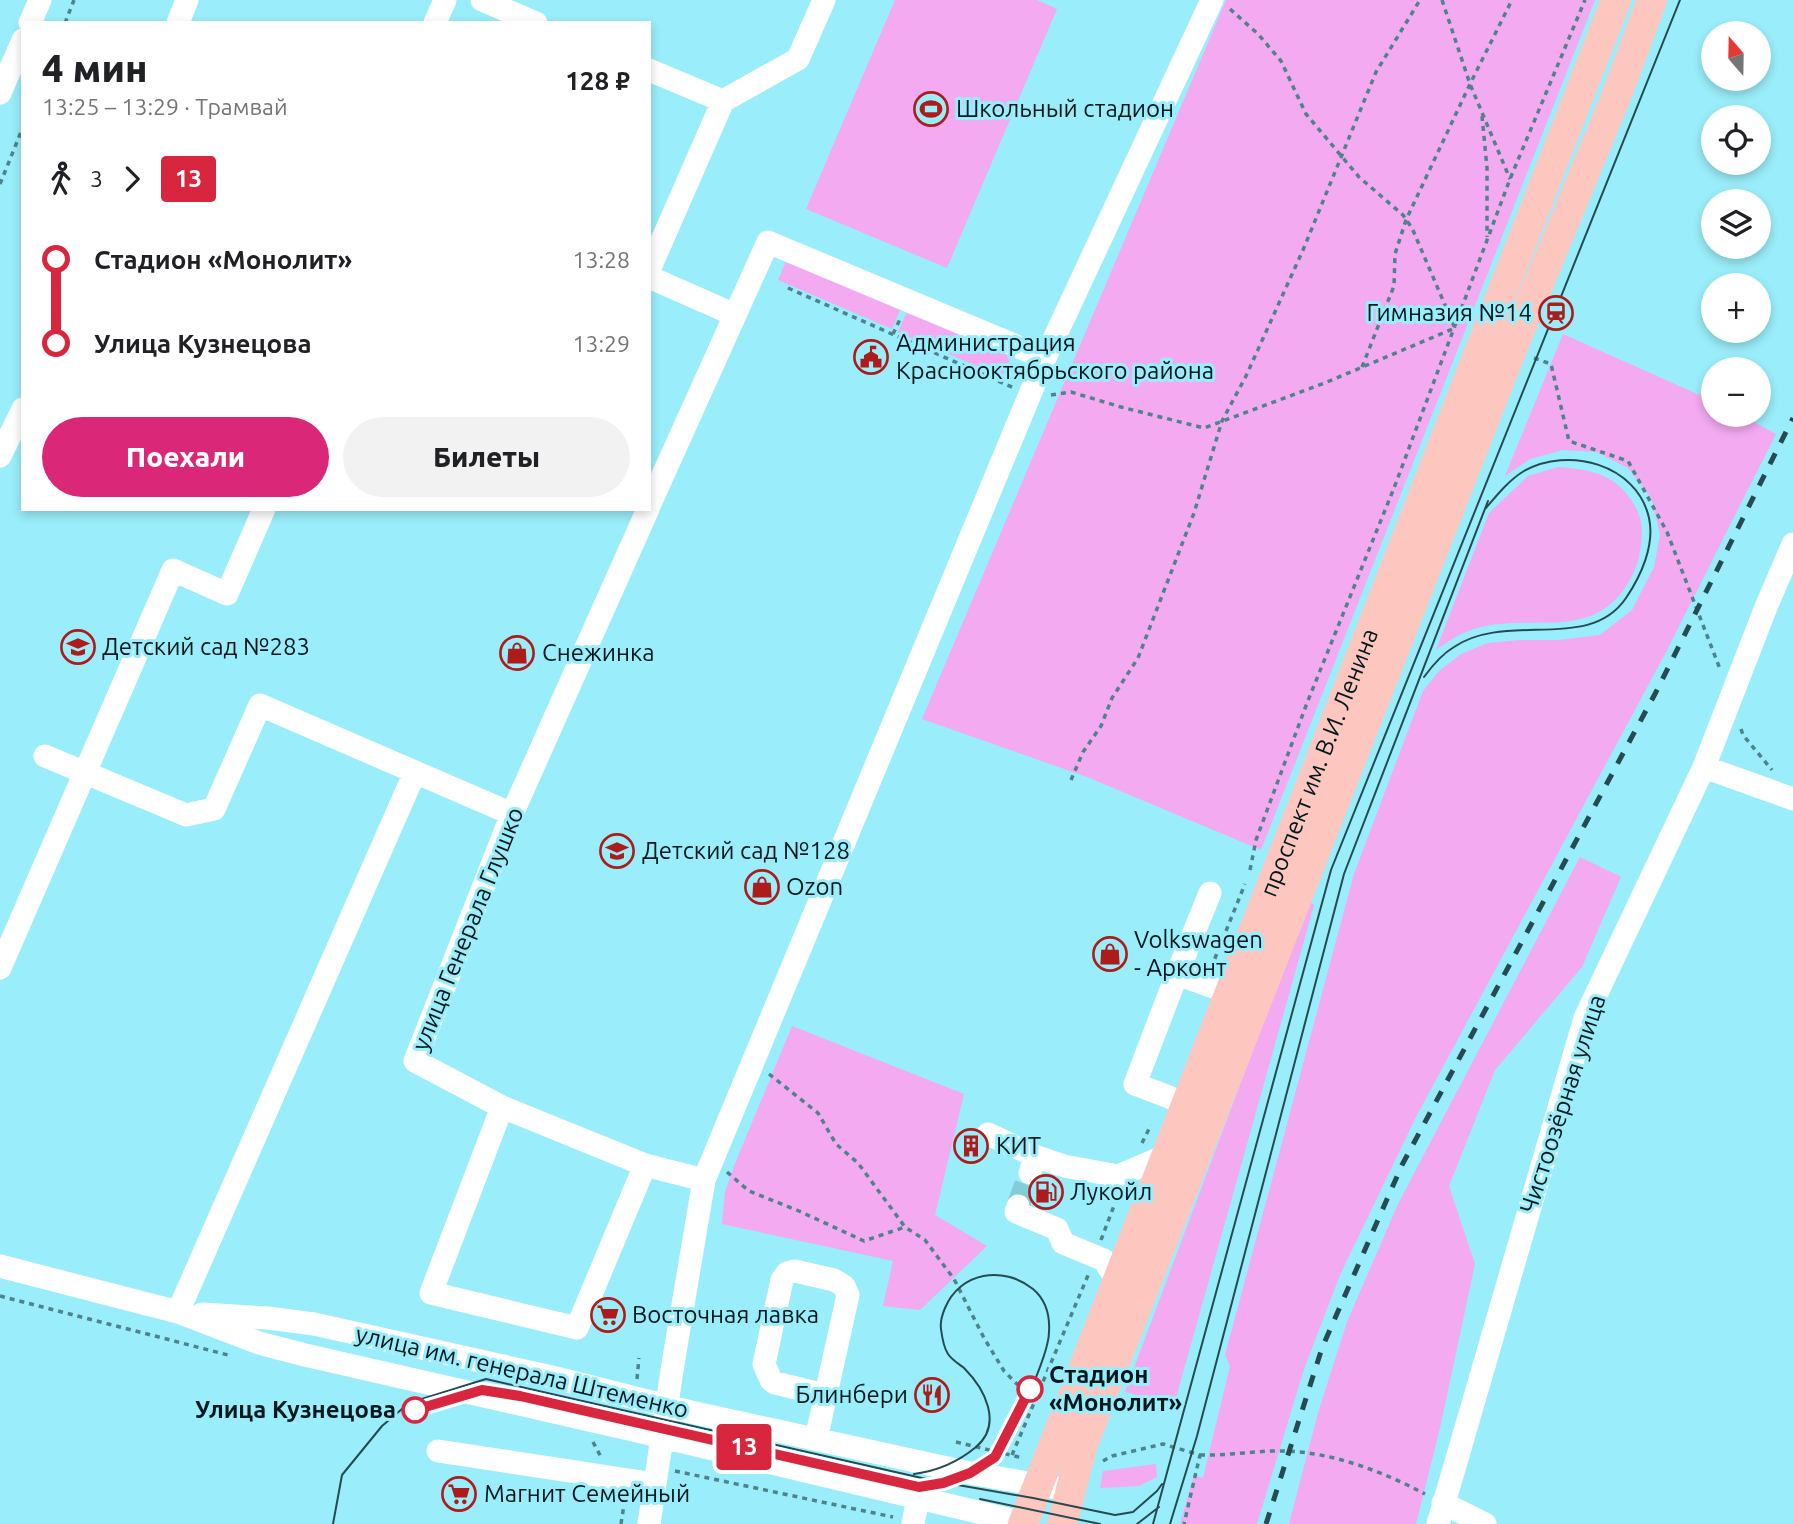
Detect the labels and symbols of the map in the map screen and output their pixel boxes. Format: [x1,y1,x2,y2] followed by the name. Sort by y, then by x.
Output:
[1701,21,1771,91] north arrow
[912,90,950,128] sports icon: Школьный стадион
[956,95,1174,122] place label: Школьный стадион
[1537,294,1575,332] station icon: Гимназия №14
[1366,299,1532,326] place label: Гимназия №14
[896,329,1214,384] place label: Администрация Краснооктябрьского района
[852,338,890,376] public building icon: Администрация Краснооктябрьского района
[1254,624,1383,900] street label: проспект им. В.И. Ленина
[59,628,97,666] school or university icon: Детский сад №283
[102,633,310,660] place label: Детский сад №283
[498,634,536,672] shop icon: Снежинка
[542,639,655,666] place label: Снежинка
[406,803,529,1054] street label: улица Генерала Глушко
[598,832,636,870] school or university icon: Детский сад №128
[642,837,850,864] place label: Детский сад №128
[743,868,781,906] shop icon: Ozon
[786,873,843,900] place label: Ozon
[1134,926,1263,981] place label: Volkswagen - Арконт
[1091,935,1129,973] shop icon: Volkswagen - Арконт
[1514,991,1611,1217] street label: Чистоозёрная улица
[952,1127,990,1165] building icon: КИТ
[996,1132,1041,1159] place label: КИТ
[1027,1173,1065,1211] fuel station icon: Лукойл
[1070,1178,1152,1205] place label: Лукойл
[589,1296,627,1334] supermarket icon: Восточная лавка
[632,1301,819,1328] place label: Восточная лавка
[353,1320,691,1423] street label: улица им. генерала Штеменко
[1049,1361,1183,1416] place label: Стадион «Монолит»
[913,1376,951,1414] restaurant icon: Блинбери
[1017,1376,1043,1402] marker: Стадион «Монолит»
[795,1381,908,1408] place label: Блинбери
[195,1396,396,1423] place label: Улица Кузнецова
[402,1397,428,1423] marker: Улица Кузнецова
[712,1424,776,1470] line badge: 13
[440,1475,478,1513] supermarket icon: Магнит Семейный
[484,1480,690,1507] place label: Магнит Семейный

